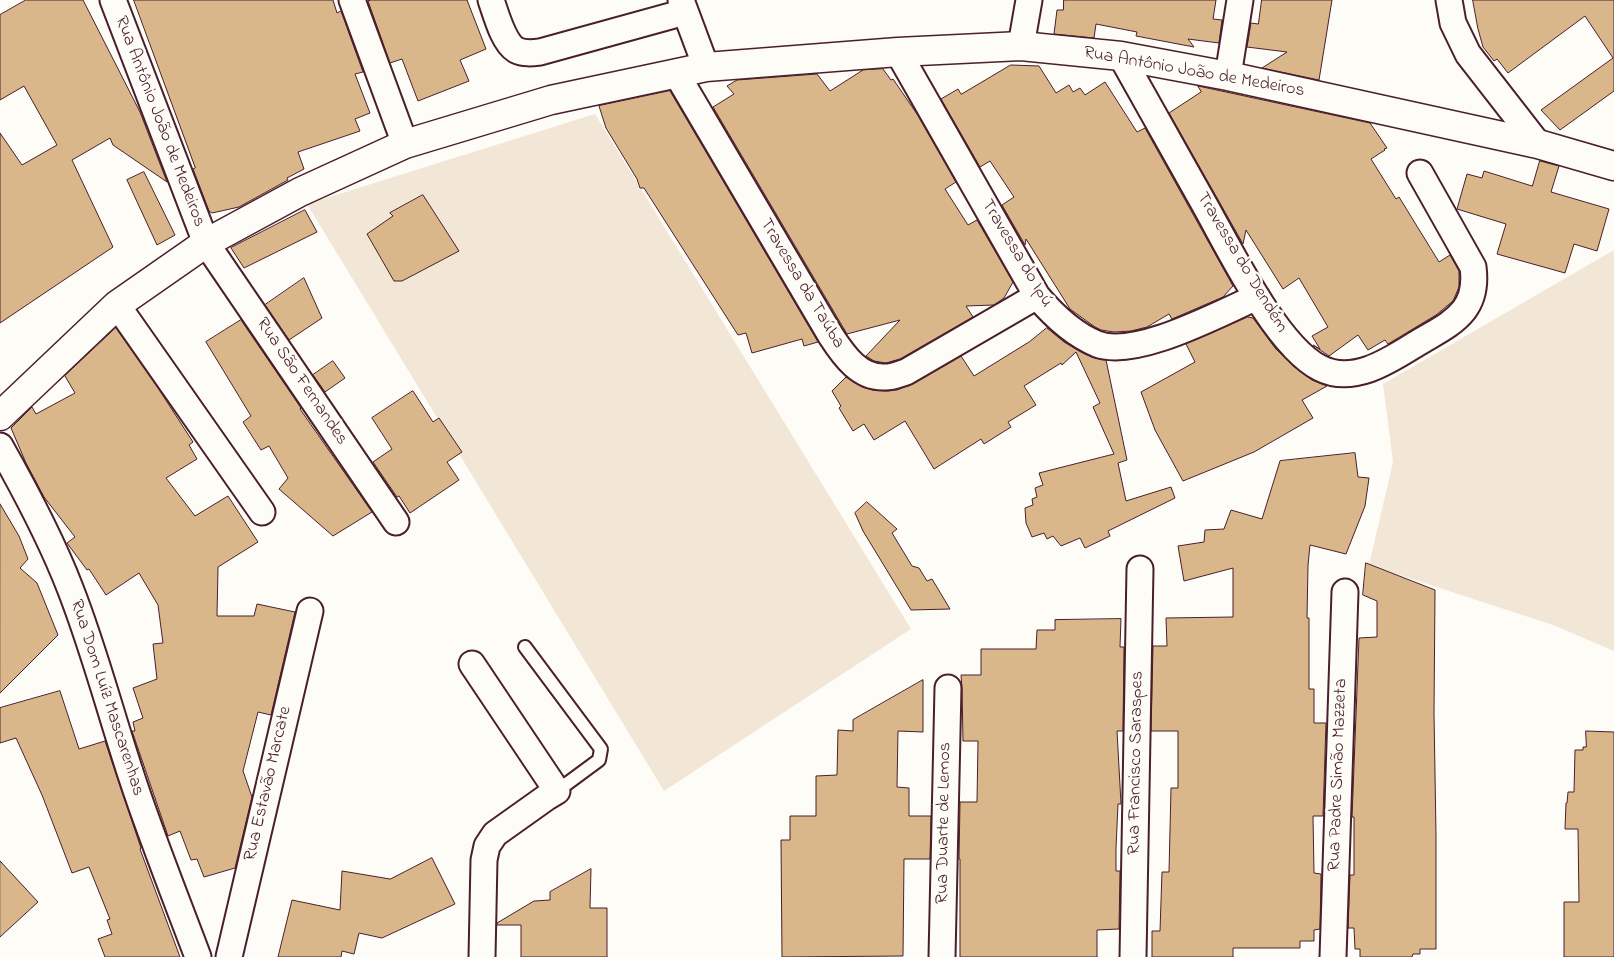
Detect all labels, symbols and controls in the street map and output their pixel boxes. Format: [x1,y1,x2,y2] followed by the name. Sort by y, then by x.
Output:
[109,14,209,230] street label: Rua Antônio João de Medeiros
[1082,43,1306,103] street label: Rua Antônio João de Medeiros
[1191,189,1291,337] street label: Travessa do Dendém
[975,196,1057,312] street label: Travessa do Ipú
[754,215,848,353] street label: Travessa da Taúba
[250,314,352,450] street label: Rua São Fernandes
[64,597,148,799] street label: Rua Dom Luíz Mascarenhas
[1125,671,1149,855] street label: Rua Francisco Saraspes
[1325,678,1353,872] street label: Rua Padre Simão Mazzeta
[241,704,297,864] street label: Rua Estavão Marcate
[933,742,957,904] street label: Rua Duarte de Lemos

